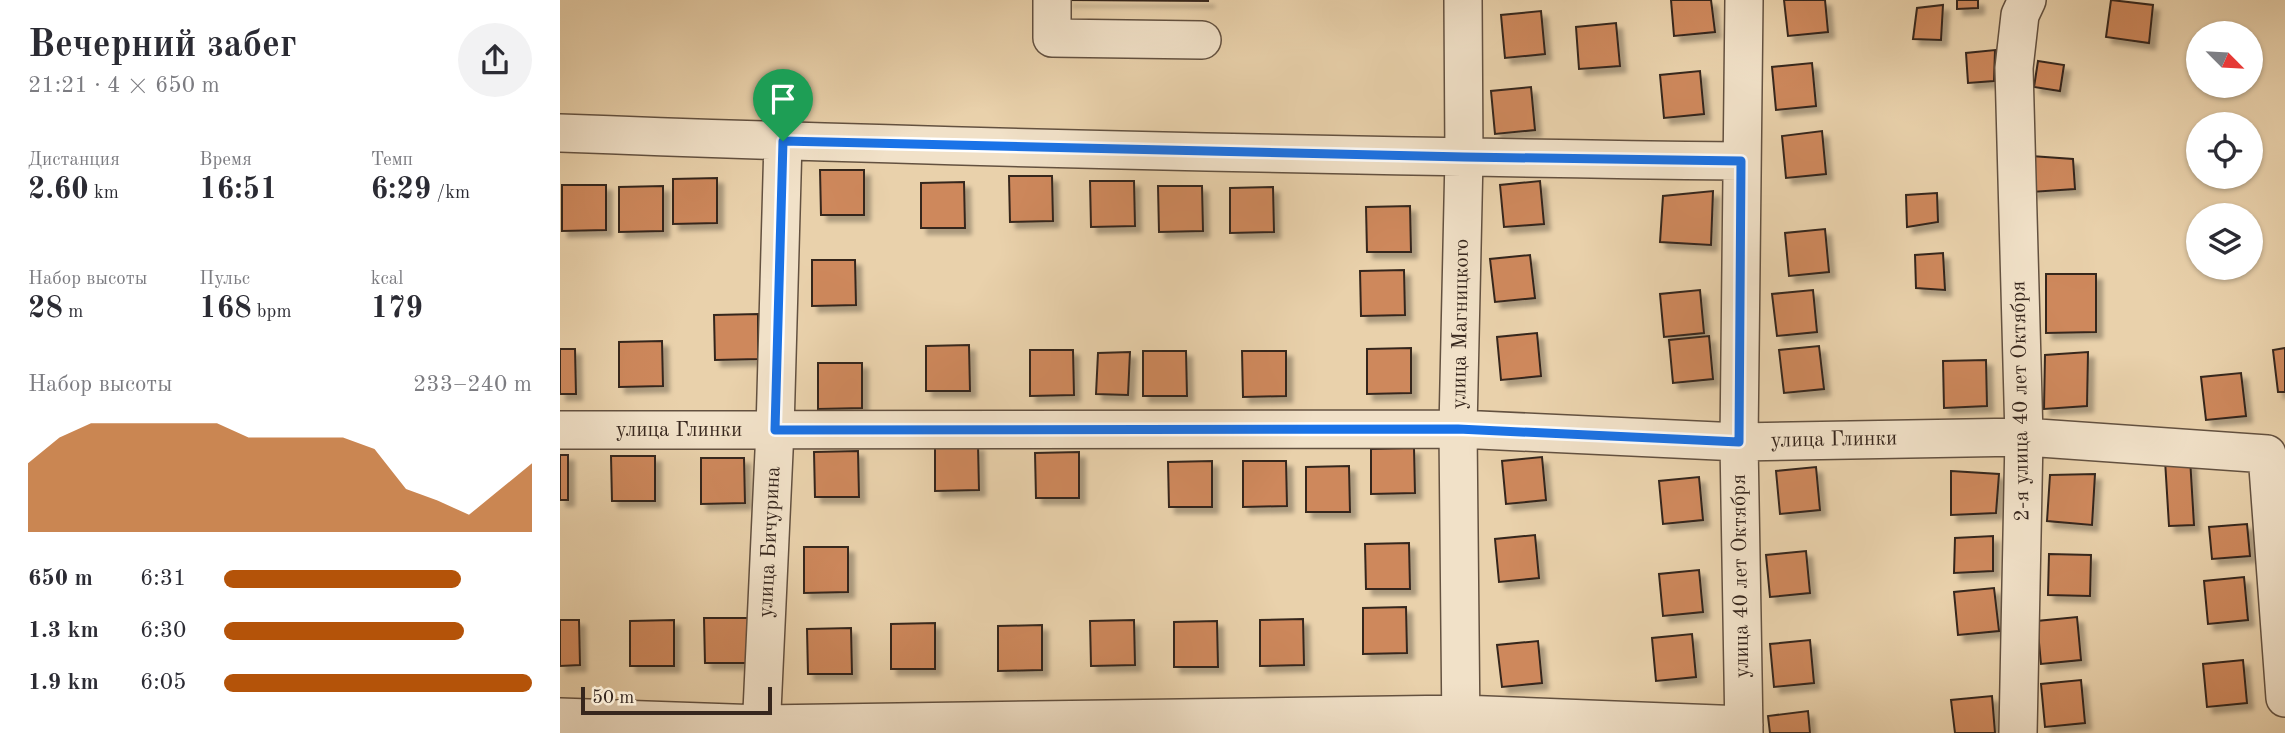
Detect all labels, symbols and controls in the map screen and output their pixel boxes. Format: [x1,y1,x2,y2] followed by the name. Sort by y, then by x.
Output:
[2186,21,2263,98] north arrow
[2186,21,2263,280] map controls
[458,23,532,97] button: share
[28,27,297,65] text: Вечерний забег
[753,69,813,141] pin
[28,74,220,97] text: 21:21 · 4 × 650 m
[764,80,802,118] icon: arrive
[2186,112,2263,189] button: locate
[28,151,120,170] text: Дистанция
[199,151,252,170] text: Время
[371,151,413,170] text: Темп
[28,175,89,205] text: 2.60
[199,175,277,205] text: 16:51
[371,175,431,205] text: 6:29
[89,184,119,203] text: km
[431,184,470,203] text: /km
[2186,203,2263,280] button: layers
[1449,239,1473,409] street label: улица Магницкого
[28,270,147,289] text: Набор высоты
[199,270,250,289] text: Пульс
[371,270,403,289] text: kcal
[2008,280,2034,522] street label: 2-я улица 40 лет Октября
[28,294,63,324] text: 28
[199,294,252,324] text: 168
[371,294,423,324] text: 179
[63,303,83,322] text: m
[252,303,292,322] text: bpm
[28,373,172,396] text: Набор высоты
[413,373,532,396] text: 233–240 m
[616,420,742,441] street label: улица Глинки
[1771,428,1897,452] street label: улица Глинки
[756,466,784,618] street label: улица Бичурина
[1729,474,1753,678] street label: улица 40 лет Октября
[28,567,93,590] text: 650 m
[140,567,186,590] text: 6:31
[28,619,99,642] text: 1.3 km
[140,619,186,642] text: 6:30
[28,671,99,694] text: 1.9 km
[140,671,186,694] text: 6:05
[581,684,772,716] scale bar
[592,689,634,708] text: 50 m

